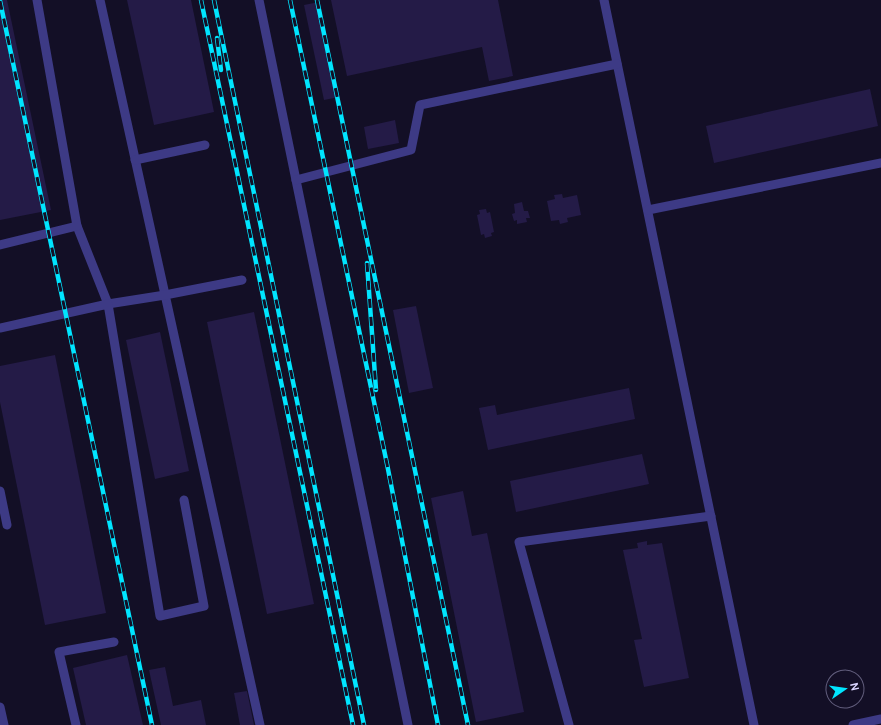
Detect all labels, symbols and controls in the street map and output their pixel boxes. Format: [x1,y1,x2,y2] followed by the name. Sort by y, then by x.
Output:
[825,669,865,709] north arrow
[847,681,862,692] text: N

